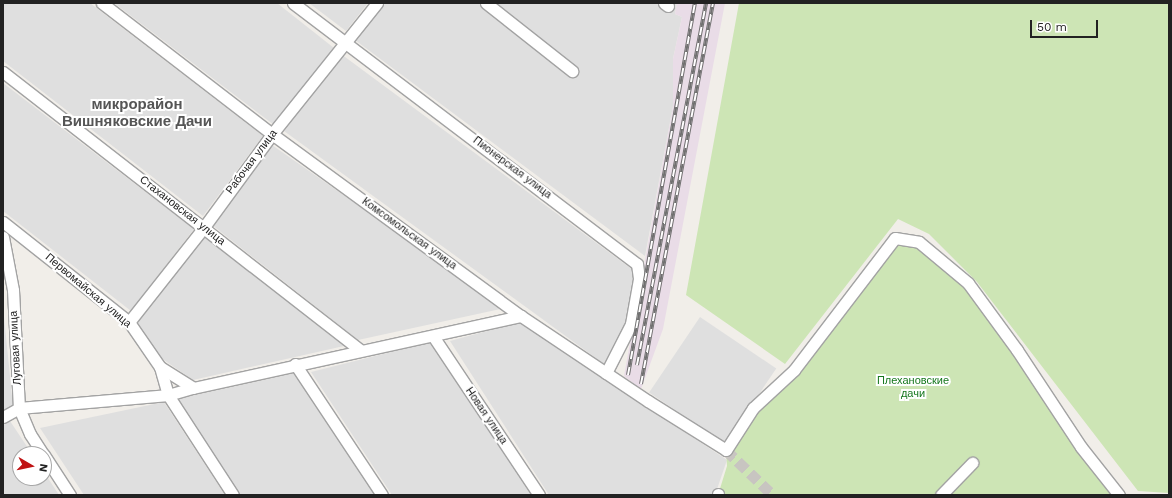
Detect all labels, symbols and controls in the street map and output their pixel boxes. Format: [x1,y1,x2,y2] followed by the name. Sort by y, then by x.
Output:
[1032,12,1100,38] scale bar
[1037,20,1067,34] text: 50 m
[62,95,212,130] district label: микрорайон Вишняковские Дачи
[224,127,280,197] street label: Рабочая улица
[470,134,554,202] street label: Пионерская улица
[137,173,227,249] street label: Стахановская улица
[359,195,459,273] street label: Комсомольская улица
[42,251,134,331] street label: Первомайская улица
[7,310,25,386] street label: Луговая улица
[877,375,949,401] park label: Плехановские дачи
[462,385,510,447] street label: Новая улица
[12,446,52,486] north arrow
[36,463,50,473] text: N

